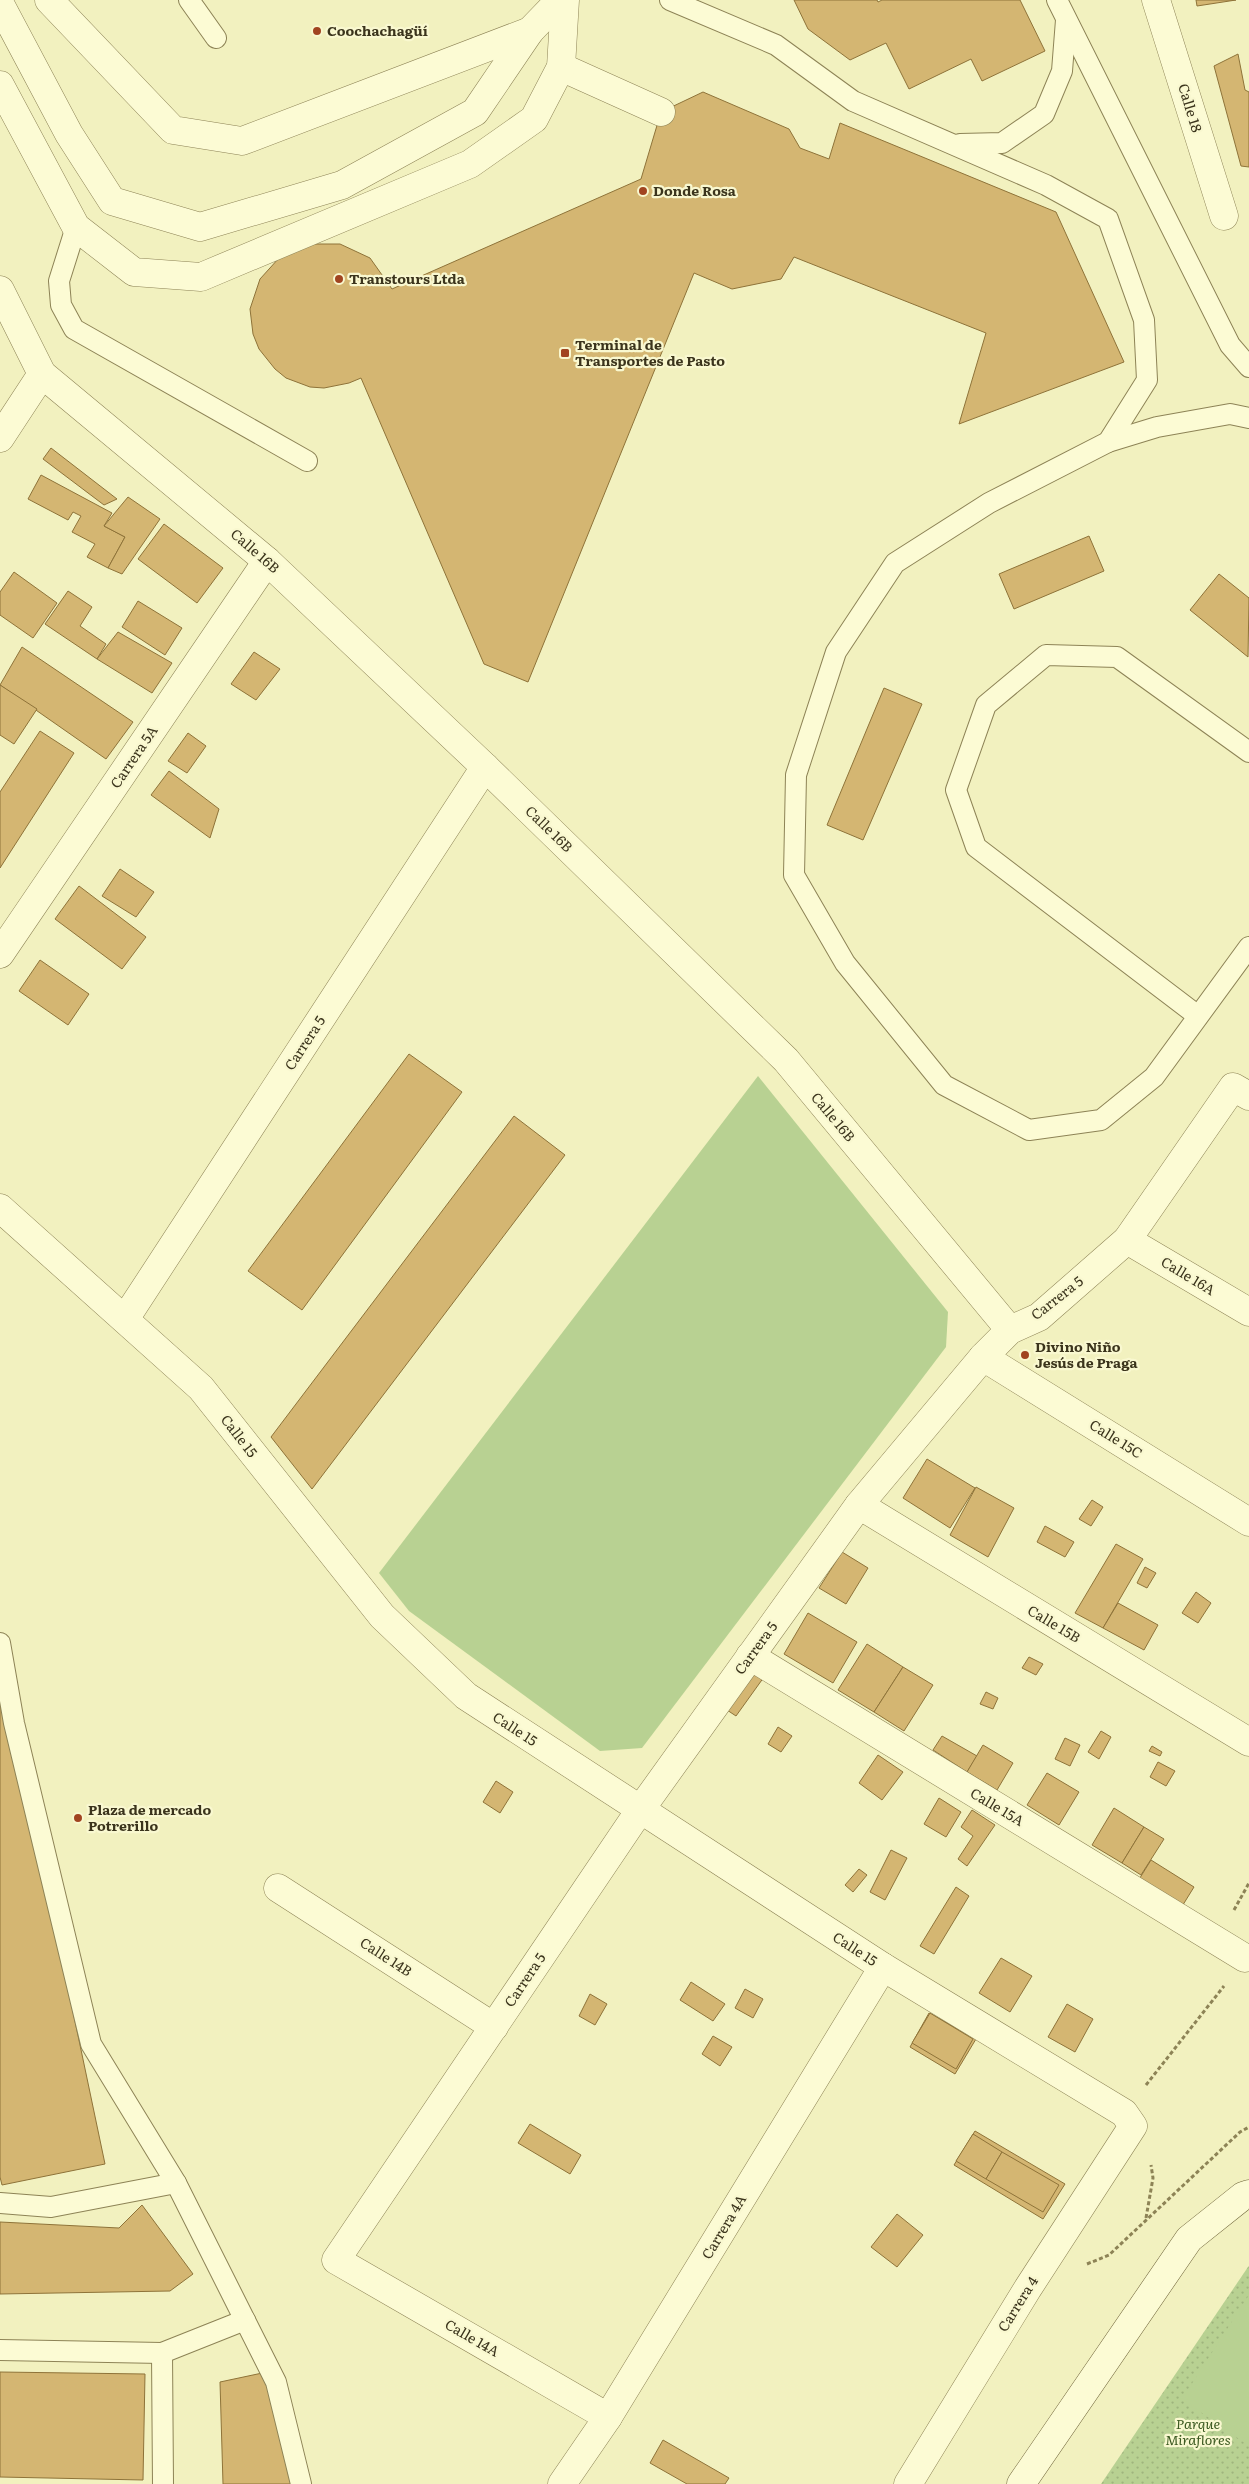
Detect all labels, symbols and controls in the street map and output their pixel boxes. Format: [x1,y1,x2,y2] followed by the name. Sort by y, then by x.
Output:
[327,20,428,40] place label: Coochachagüí
[311,25,323,37] marker: Coochachagüí
[1174,81,1208,135] street label: Calle 18
[653,180,737,200] place label: Donde Rosa
[637,185,649,197] marker: Donde Rosa
[349,268,466,288] place label: Transtours Ltda
[333,273,345,285] marker: Transtours Ltda
[575,334,725,370] place label: Terminal de Transportes de Pasto
[559,347,571,359] marker: Terminal de Transportes de Pasto
[227,523,284,577] street label: Calle 16B
[105,721,162,792] street label: Carrera 5A
[522,801,578,856] street label: Calle 16B
[279,1011,329,1074] street label: Carrera 5
[807,1087,860,1145] street label: Calle 16B
[1158,1251,1220,1300] street label: Calle 16A
[1026,1270,1087,1324] street label: Carrera 5
[1035,1336,1139,1372] place label: Divino Niño Jesús de Praga
[1019,1349,1031,1361] marker: Divino Niño Jesús de Praga
[217,1410,263,1461] street label: Calle 15
[1086,1414,1147,1462] street label: Calle 15C
[1024,1599,1085,1647] street label: Calle 15B
[729,1617,781,1678] street label: Carrera 5
[489,1706,542,1750] street label: Calle 15
[967,1782,1029,1830] street label: Calle 15A
[88,1799,211,1835] place label: Plaza de mercado Potrerillo
[72,1812,84,1824] marker: Plaza de mercado Potrerillo
[829,1926,882,1970] street label: Calle 15
[357,1932,417,1981] street label: Calle 14B
[499,1948,550,2010] street label: Carrera 5
[696,2190,751,2263] street label: Carrera 4A
[992,2272,1042,2335] street label: Carrera 4
[442,2314,504,2361] street label: Calle 14A
[1165,2413,1231,2449] park label: Parque Miraflores

